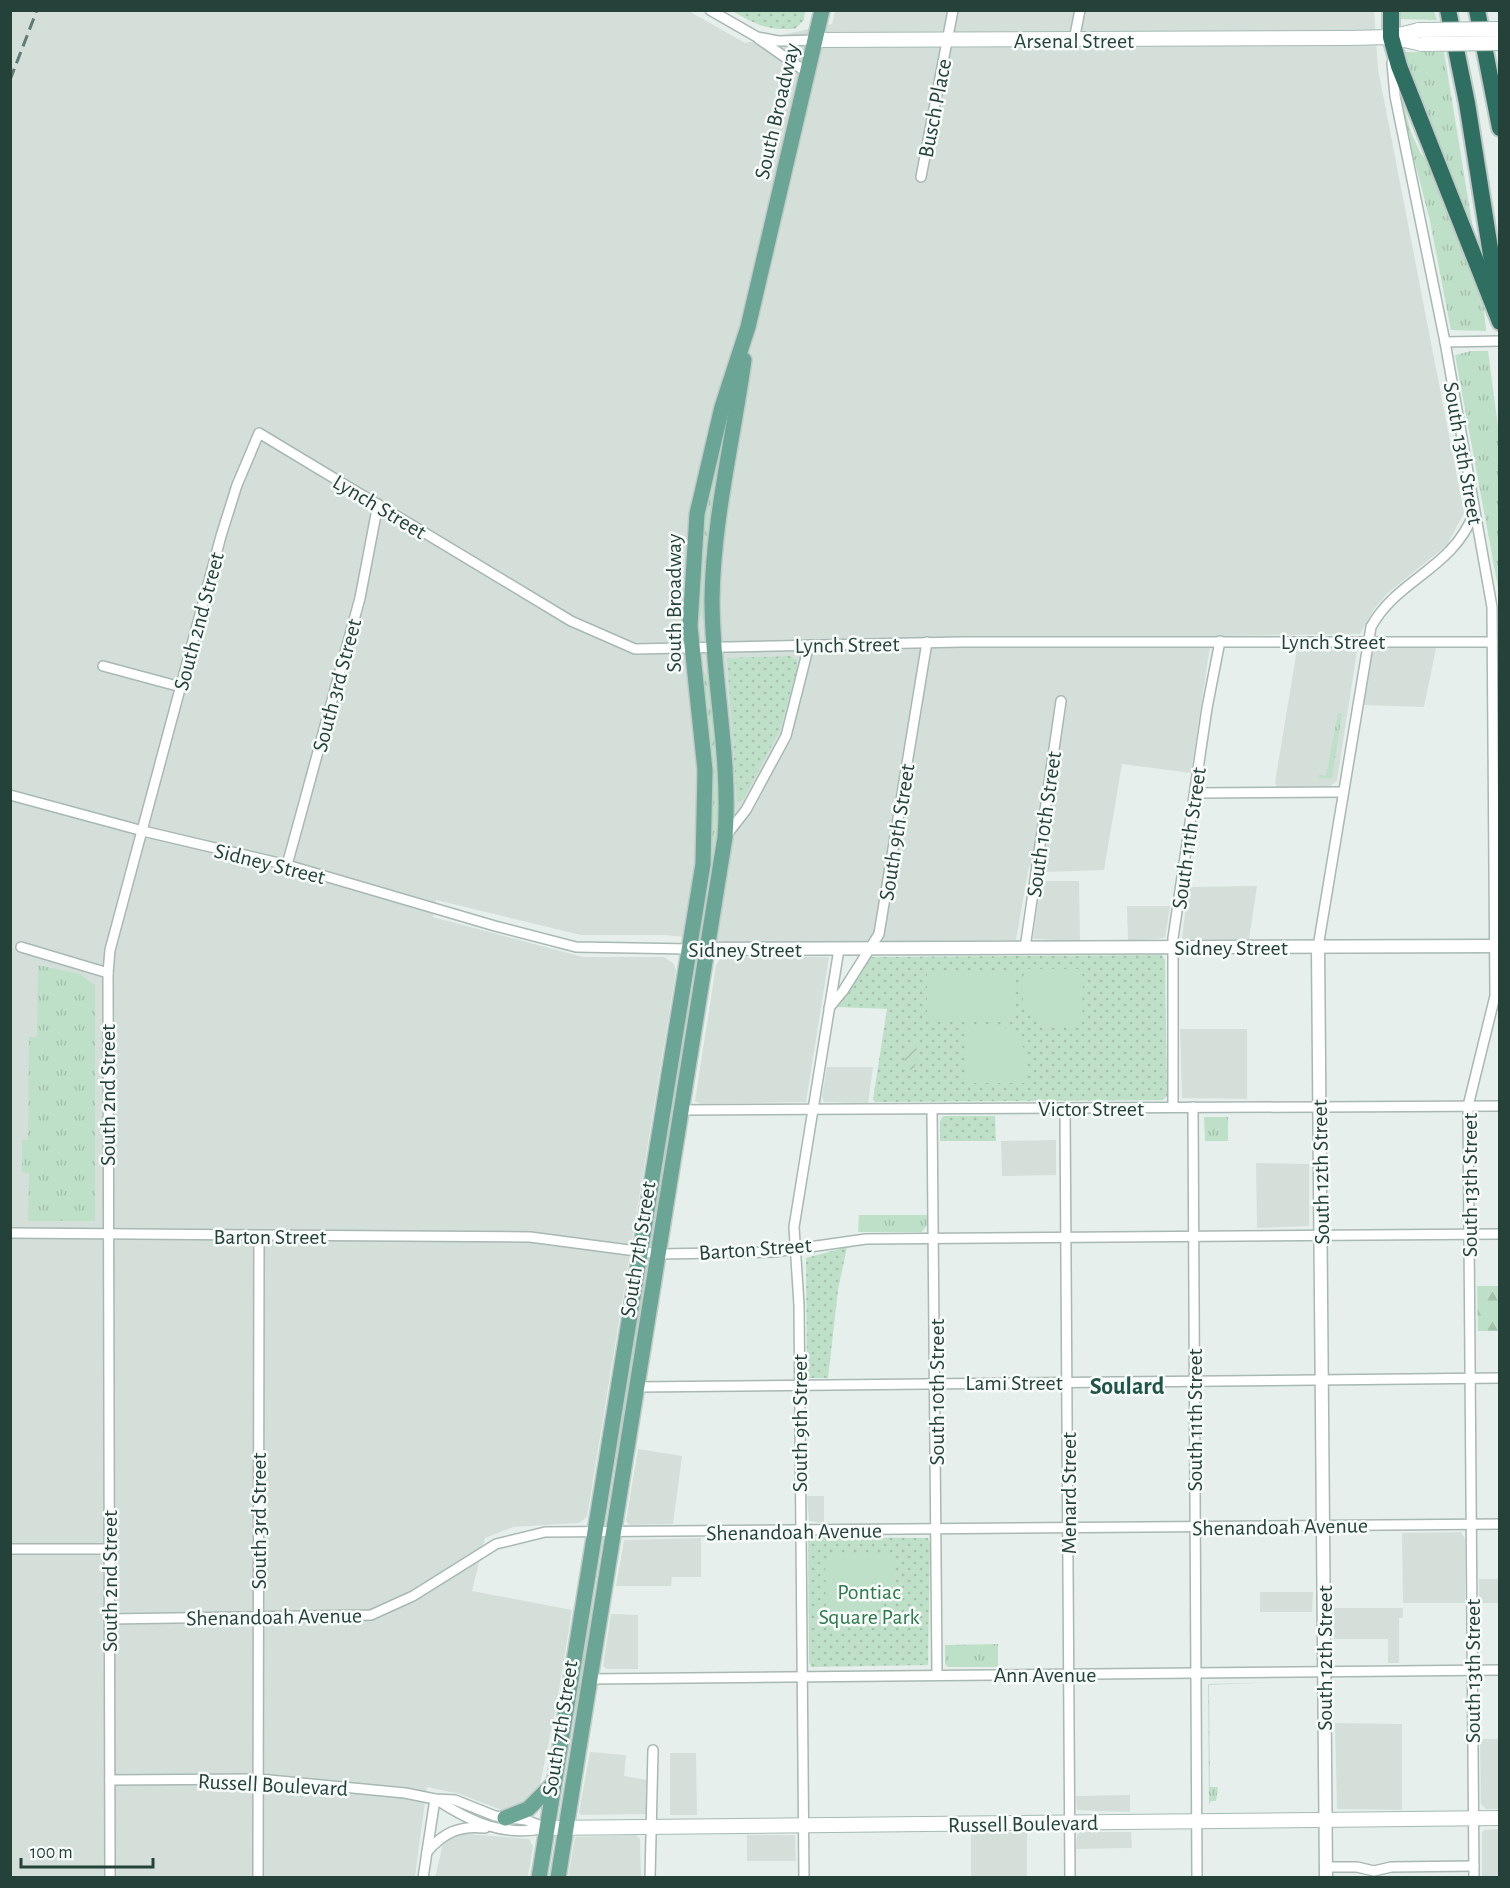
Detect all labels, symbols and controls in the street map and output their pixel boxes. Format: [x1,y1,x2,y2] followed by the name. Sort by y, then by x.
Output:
[1014,30,1134,52] street label: Arsenal Street
[751,41,803,181] street label: South Broadway
[915,57,955,160] street label: Busch Place
[1440,380,1486,526] street label: South 13th Street
[329,470,430,543] street label: Lynch Street
[663,533,685,672] street label: South Broadway
[170,550,228,693] street label: South 2nd Street
[309,616,365,754] street label: South 3rd Street
[1281,631,1385,653] street label: Lynch Street
[794,633,900,657] street label: Lynch Street
[1023,750,1065,899] street label: South 10th Street
[875,762,919,902] street label: South 9th Street
[1168,766,1210,911] street label: South 11th Street
[212,840,327,888] street label: Sidney Street
[1174,937,1288,959] street label: Sidney Street
[688,939,802,961] street label: Sidney Street
[97,1024,119,1166] street label: South 2nd Street
[1038,1098,1144,1120] street label: Victor Street
[1309,1099,1333,1245] street label: South 12th Street
[1459,1113,1481,1257] street label: South 13th Street
[616,1180,660,1319] street label: South 7th Street
[214,1226,326,1248] street label: Barton Street
[698,1234,812,1264] street label: Barton Street
[926,1318,948,1466] street label: South 10th Street
[1184,1348,1206,1492] street label: South 11th Street
[789,1354,811,1492] street label: South 9th Street
[965,1372,1063,1394] street label: Lami Street
[1090,1375,1165,1399] district label: Soulard
[1058,1432,1080,1554] street label: Menard Street
[248,1452,270,1590] street label: South 3rd Street
[99,1510,121,1652] street label: South 2nd Street
[1192,1514,1368,1540] street label: Shenandoah Avenue
[706,1519,882,1545] street label: Shenandoah Avenue
[818,1581,920,1628] park label: Pontiac Square Park
[1314,1585,1336,1731] street label: South 12th Street
[1462,1599,1484,1743] street label: South 13th Street
[186,1604,362,1630] street label: Shenandoah Avenue
[538,1659,582,1798] street label: South 7th Street
[994,1664,1096,1686] street label: Ann Avenue
[197,1770,349,1800] street label: Russell Boulevard
[948,1812,1098,1836] street label: Russell Boulevard
[21,1831,153,1869] scale bar
[30,1844,73,1862] text: 100 m

